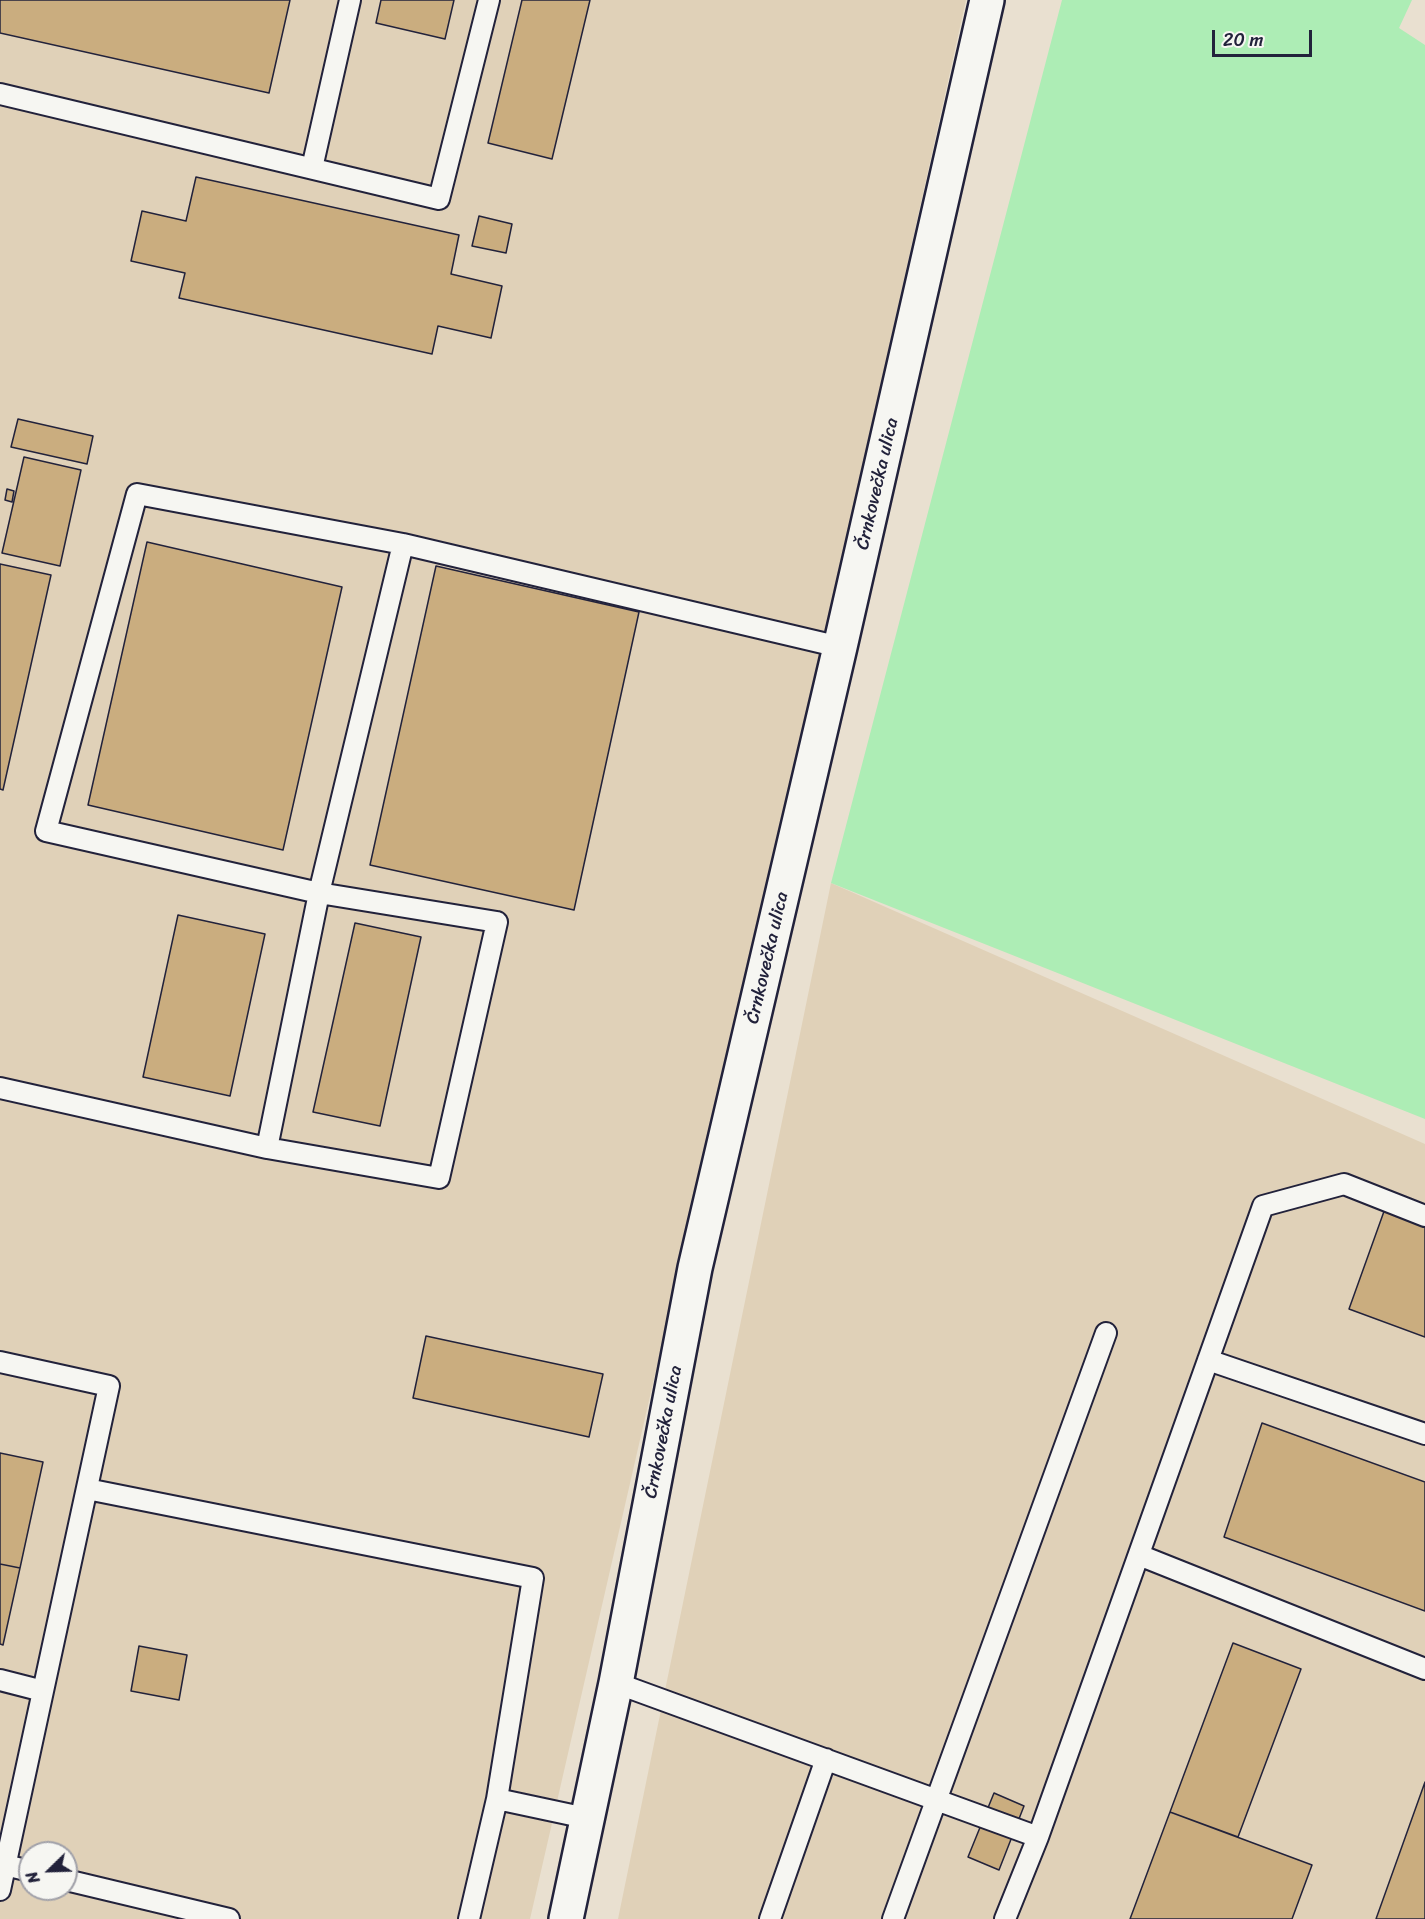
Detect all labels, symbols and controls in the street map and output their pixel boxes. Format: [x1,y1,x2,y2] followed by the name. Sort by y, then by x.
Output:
[1215,18,1316,56] scale bar
[1223,24,1263,56] text: 20 m
[852,416,904,552] street label: Črnkovečka ulica
[742,890,794,1026] street label: Črnkovečka ulica
[641,1364,687,1500] street label: Črnkovečka ulica
[18,1841,78,1901] north arrow
[17,1867,48,1888] text: N

